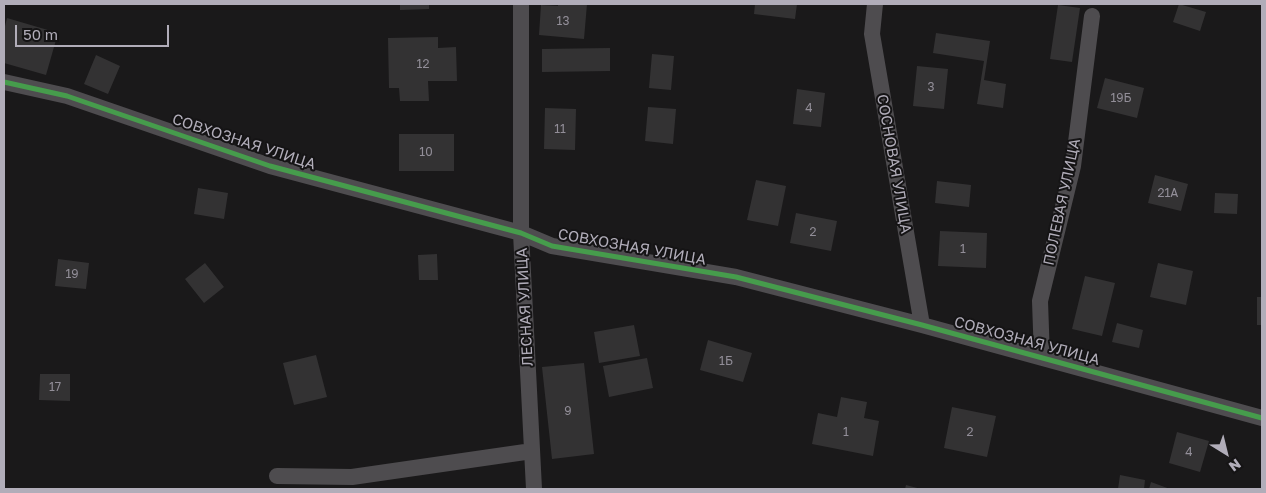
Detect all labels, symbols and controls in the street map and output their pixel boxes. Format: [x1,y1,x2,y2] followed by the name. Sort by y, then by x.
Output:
[557,14,569,28] house number: 13
[18,15,171,47] scale bar
[23,25,58,43] text: 50 m
[417,57,429,71] house number: 12
[927,80,935,94] house number: 3
[1110,91,1132,105] house number: 19Б
[873,93,915,235] street label: СОСНОВАЯ УЛИЦА
[805,101,813,115] house number: 4
[170,110,318,174] street label: СОВХОЗНАЯ УЛИЦА
[554,122,566,136] house number: 11
[1040,137,1084,267] street label: ПОЛЕВАЯ УЛИЦА
[419,145,433,159] house number: 10
[1158,186,1178,200] house number: 21А
[557,225,707,269] street label: СОВХОЗНАЯ УЛИЦА
[810,225,816,239] house number: 2
[960,242,966,256] house number: 1
[513,247,537,367] street label: ЛЕСНАЯ УЛИЦА
[65,267,79,281] house number: 19
[952,313,1102,369] street label: СОВХОЗНАЯ УЛИЦА
[719,354,733,368] house number: 1Б
[49,380,61,394] house number: 17
[564,404,572,418] house number: 9
[843,425,849,439] house number: 1
[967,425,973,439] house number: 2
[1201,428,1251,478] north arrow
[1185,445,1193,459] house number: 4
[1226,456,1244,476] text: N

